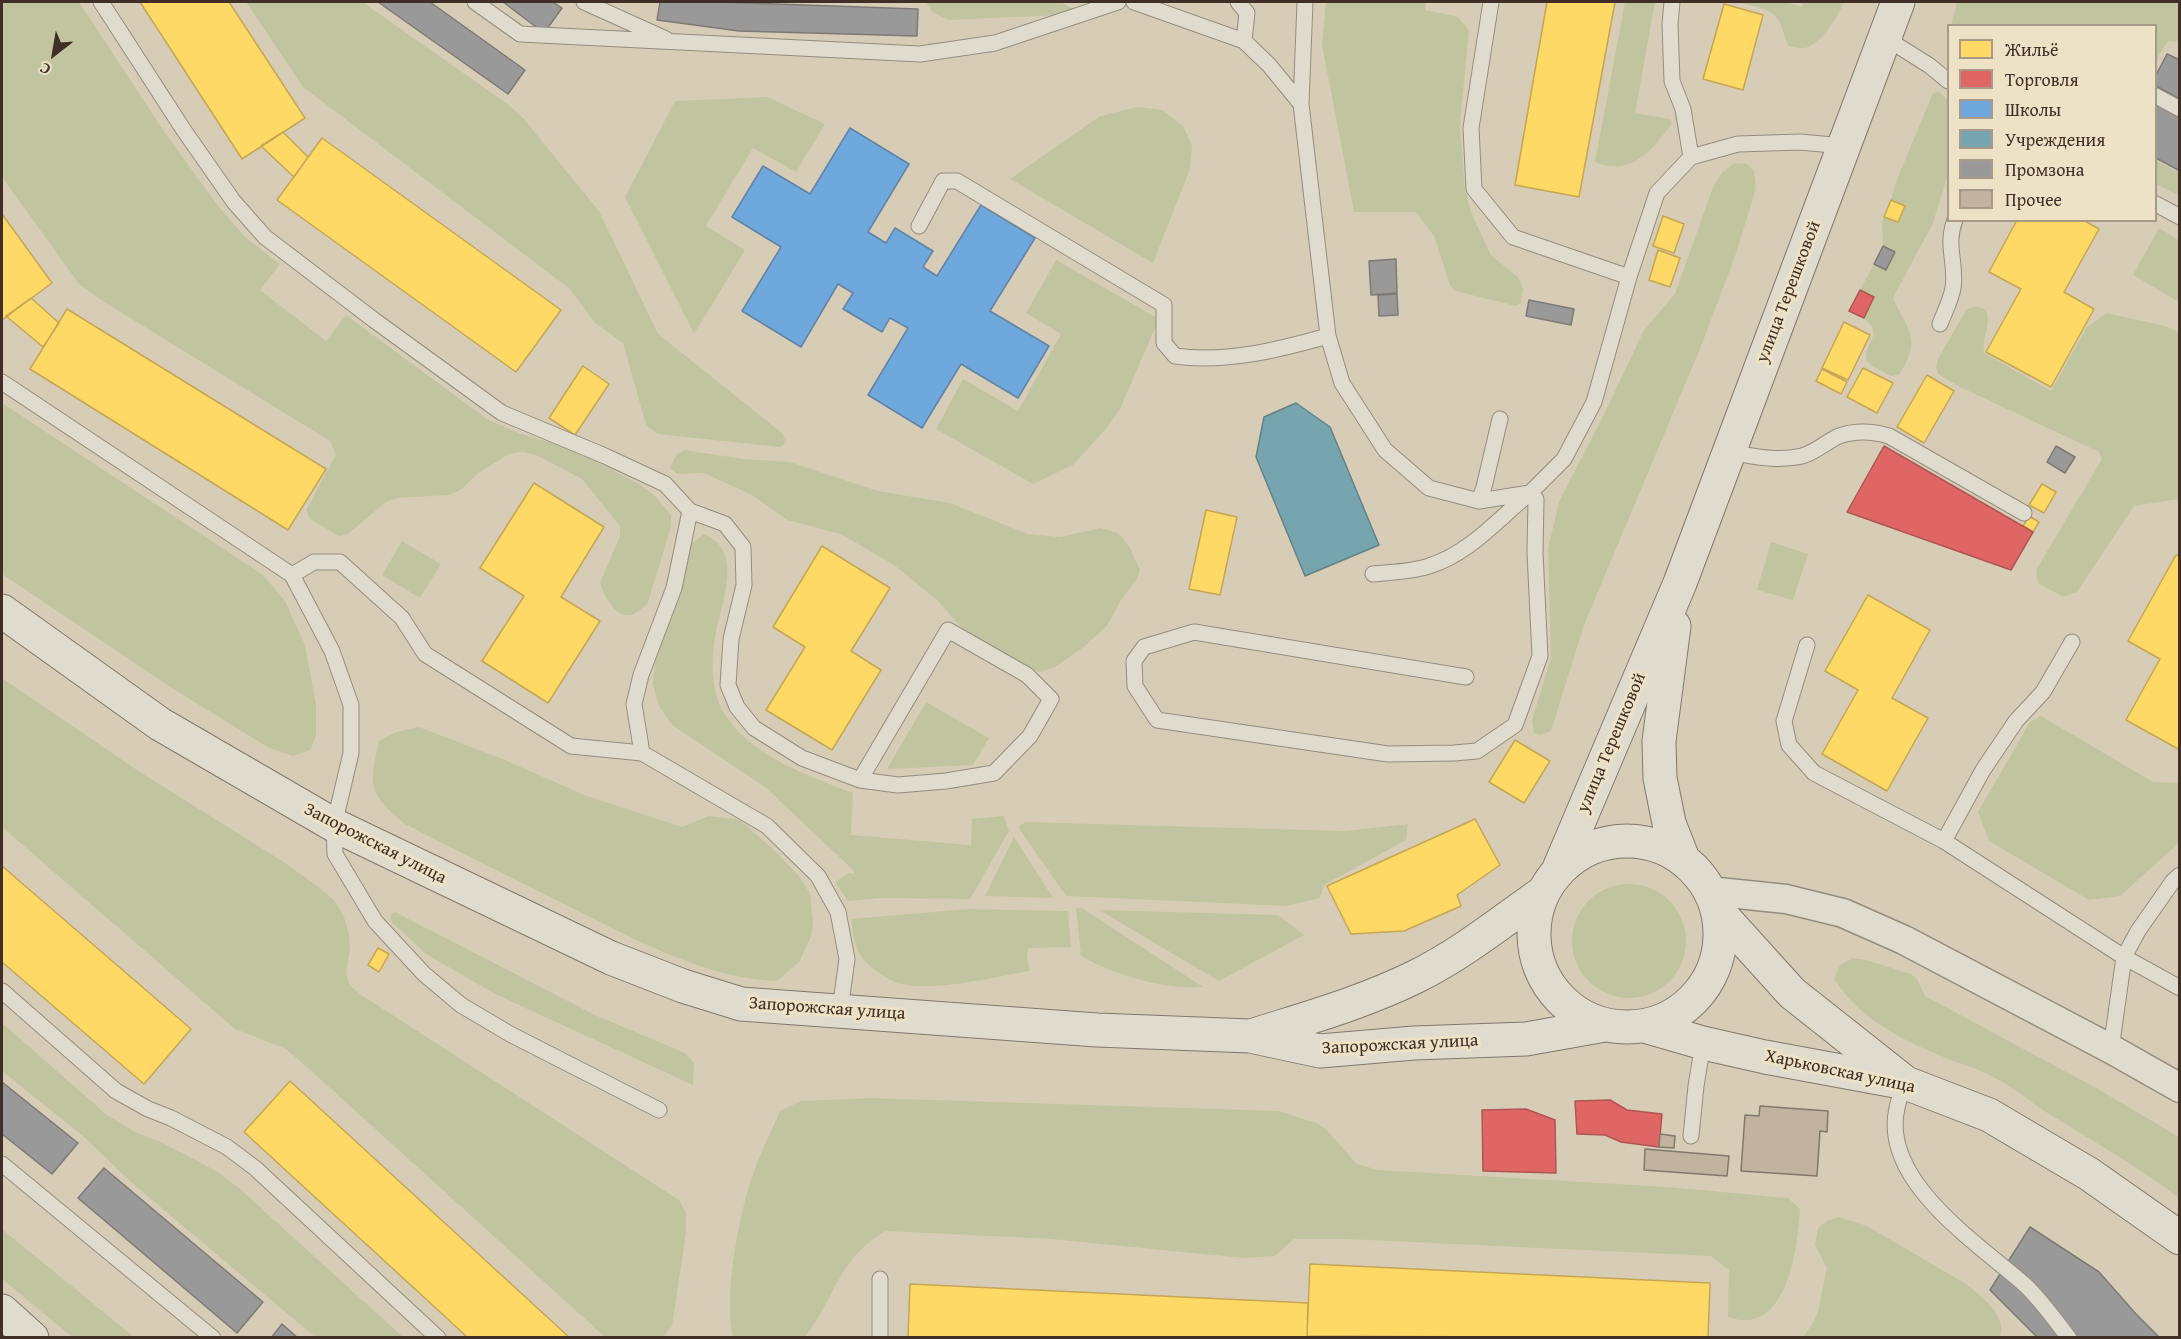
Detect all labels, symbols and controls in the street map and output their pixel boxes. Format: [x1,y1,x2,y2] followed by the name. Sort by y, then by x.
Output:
[24,24,84,84] north arrow
[1947,24,2157,222] legend
[2005,36,2059,63] text: Жильё
[35,57,55,82] text: С
[2005,66,2079,93] text: Торговля
[2005,96,2061,123] text: Школы
[2005,126,2105,153] text: Учреждения
[2005,156,2084,183] text: Промзона
[2005,186,2062,213] text: Прочее
[1752,218,1826,366] street label: улица Терешковой
[1573,670,1651,816] street label: улица Терешковой
[300,799,450,889] street label: Запорожская улица
[748,993,906,1025] street label: Запорожская улица
[1321,1030,1479,1060] street label: Запорожская улица
[1763,1046,1917,1098] street label: Харьковская улица

